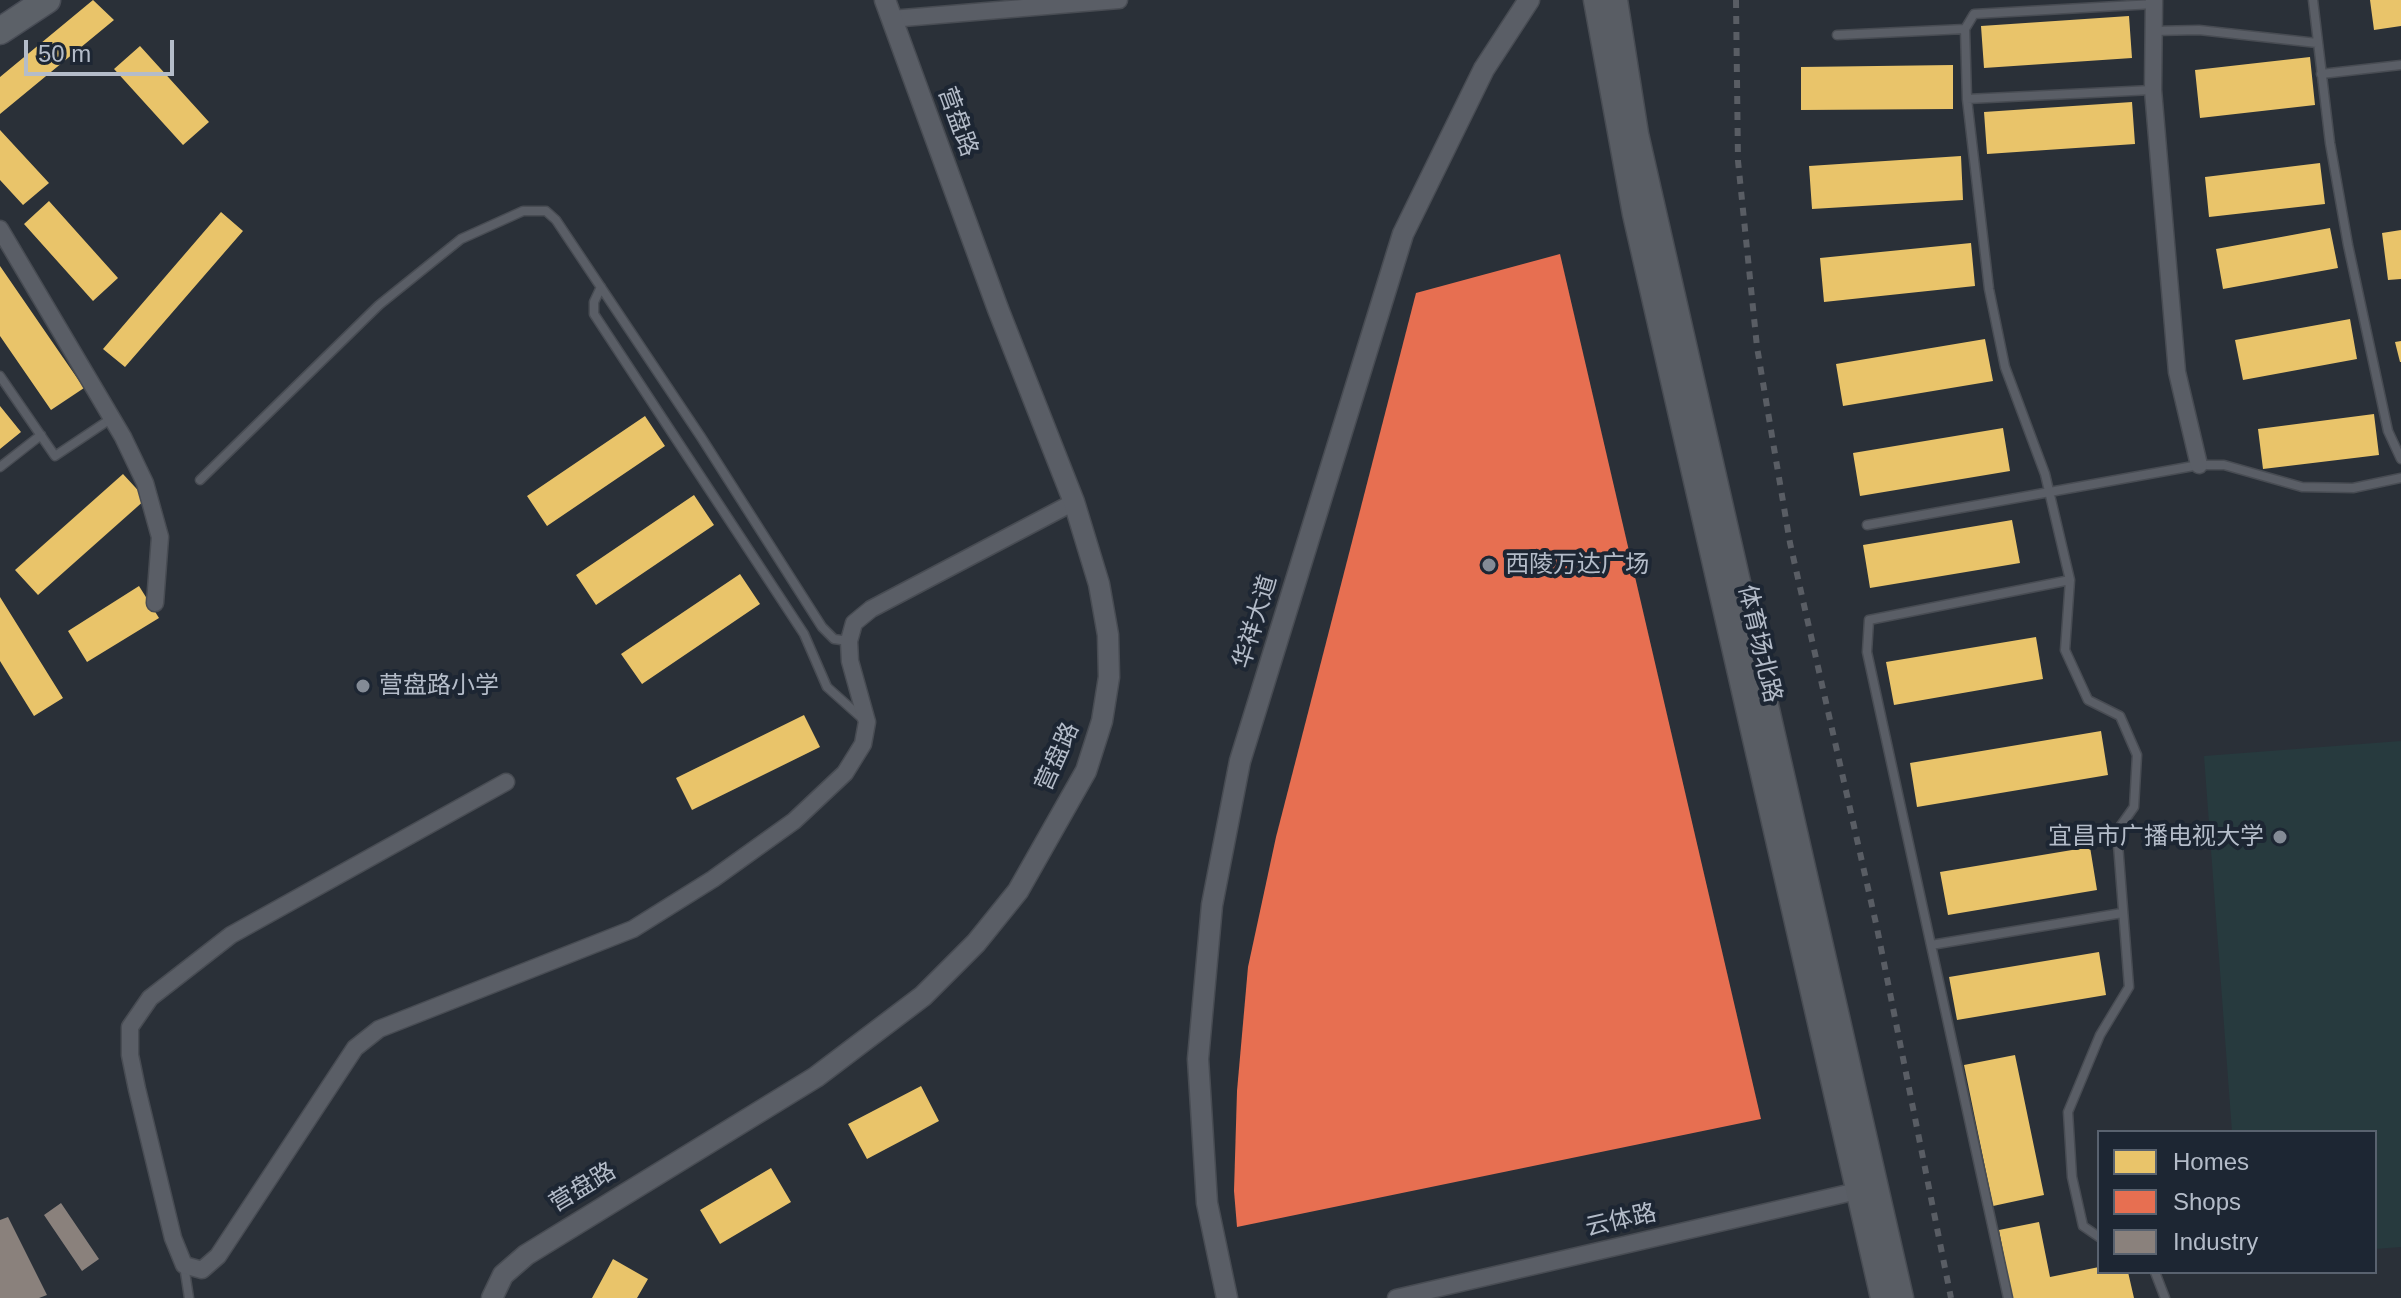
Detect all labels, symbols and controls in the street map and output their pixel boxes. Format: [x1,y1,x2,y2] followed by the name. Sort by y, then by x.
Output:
[28,24,178,74] scale bar
[38,40,91,67] text: 50 m
[931,83,983,161] street label: 营盘路
[1505,551,1649,579] place label: 西陵万达广场
[1480,556,1498,574] marker: 西陵万达广场
[1228,572,1284,672] street label: 华祥大道
[1731,582,1787,706] street label: 体育场北路
[379,672,499,700] place label: 营盘路小学
[354,677,372,695] marker: 营盘路小学
[1030,718,1086,796] street label: 营盘路
[2048,823,2264,851] place label: 宜昌市广播电视大学
[2271,828,2289,846] marker: 宜昌市广播电视大学
[2097,1130,2377,1274] legend
[2173,1148,2249,1175] text: Homes
[545,1157,621,1219] street label: 营盘路
[2173,1188,2241,1215] text: Shops
[1583,1199,1659,1243] street label: 云体路
[2173,1228,2258,1255] text: Industry

